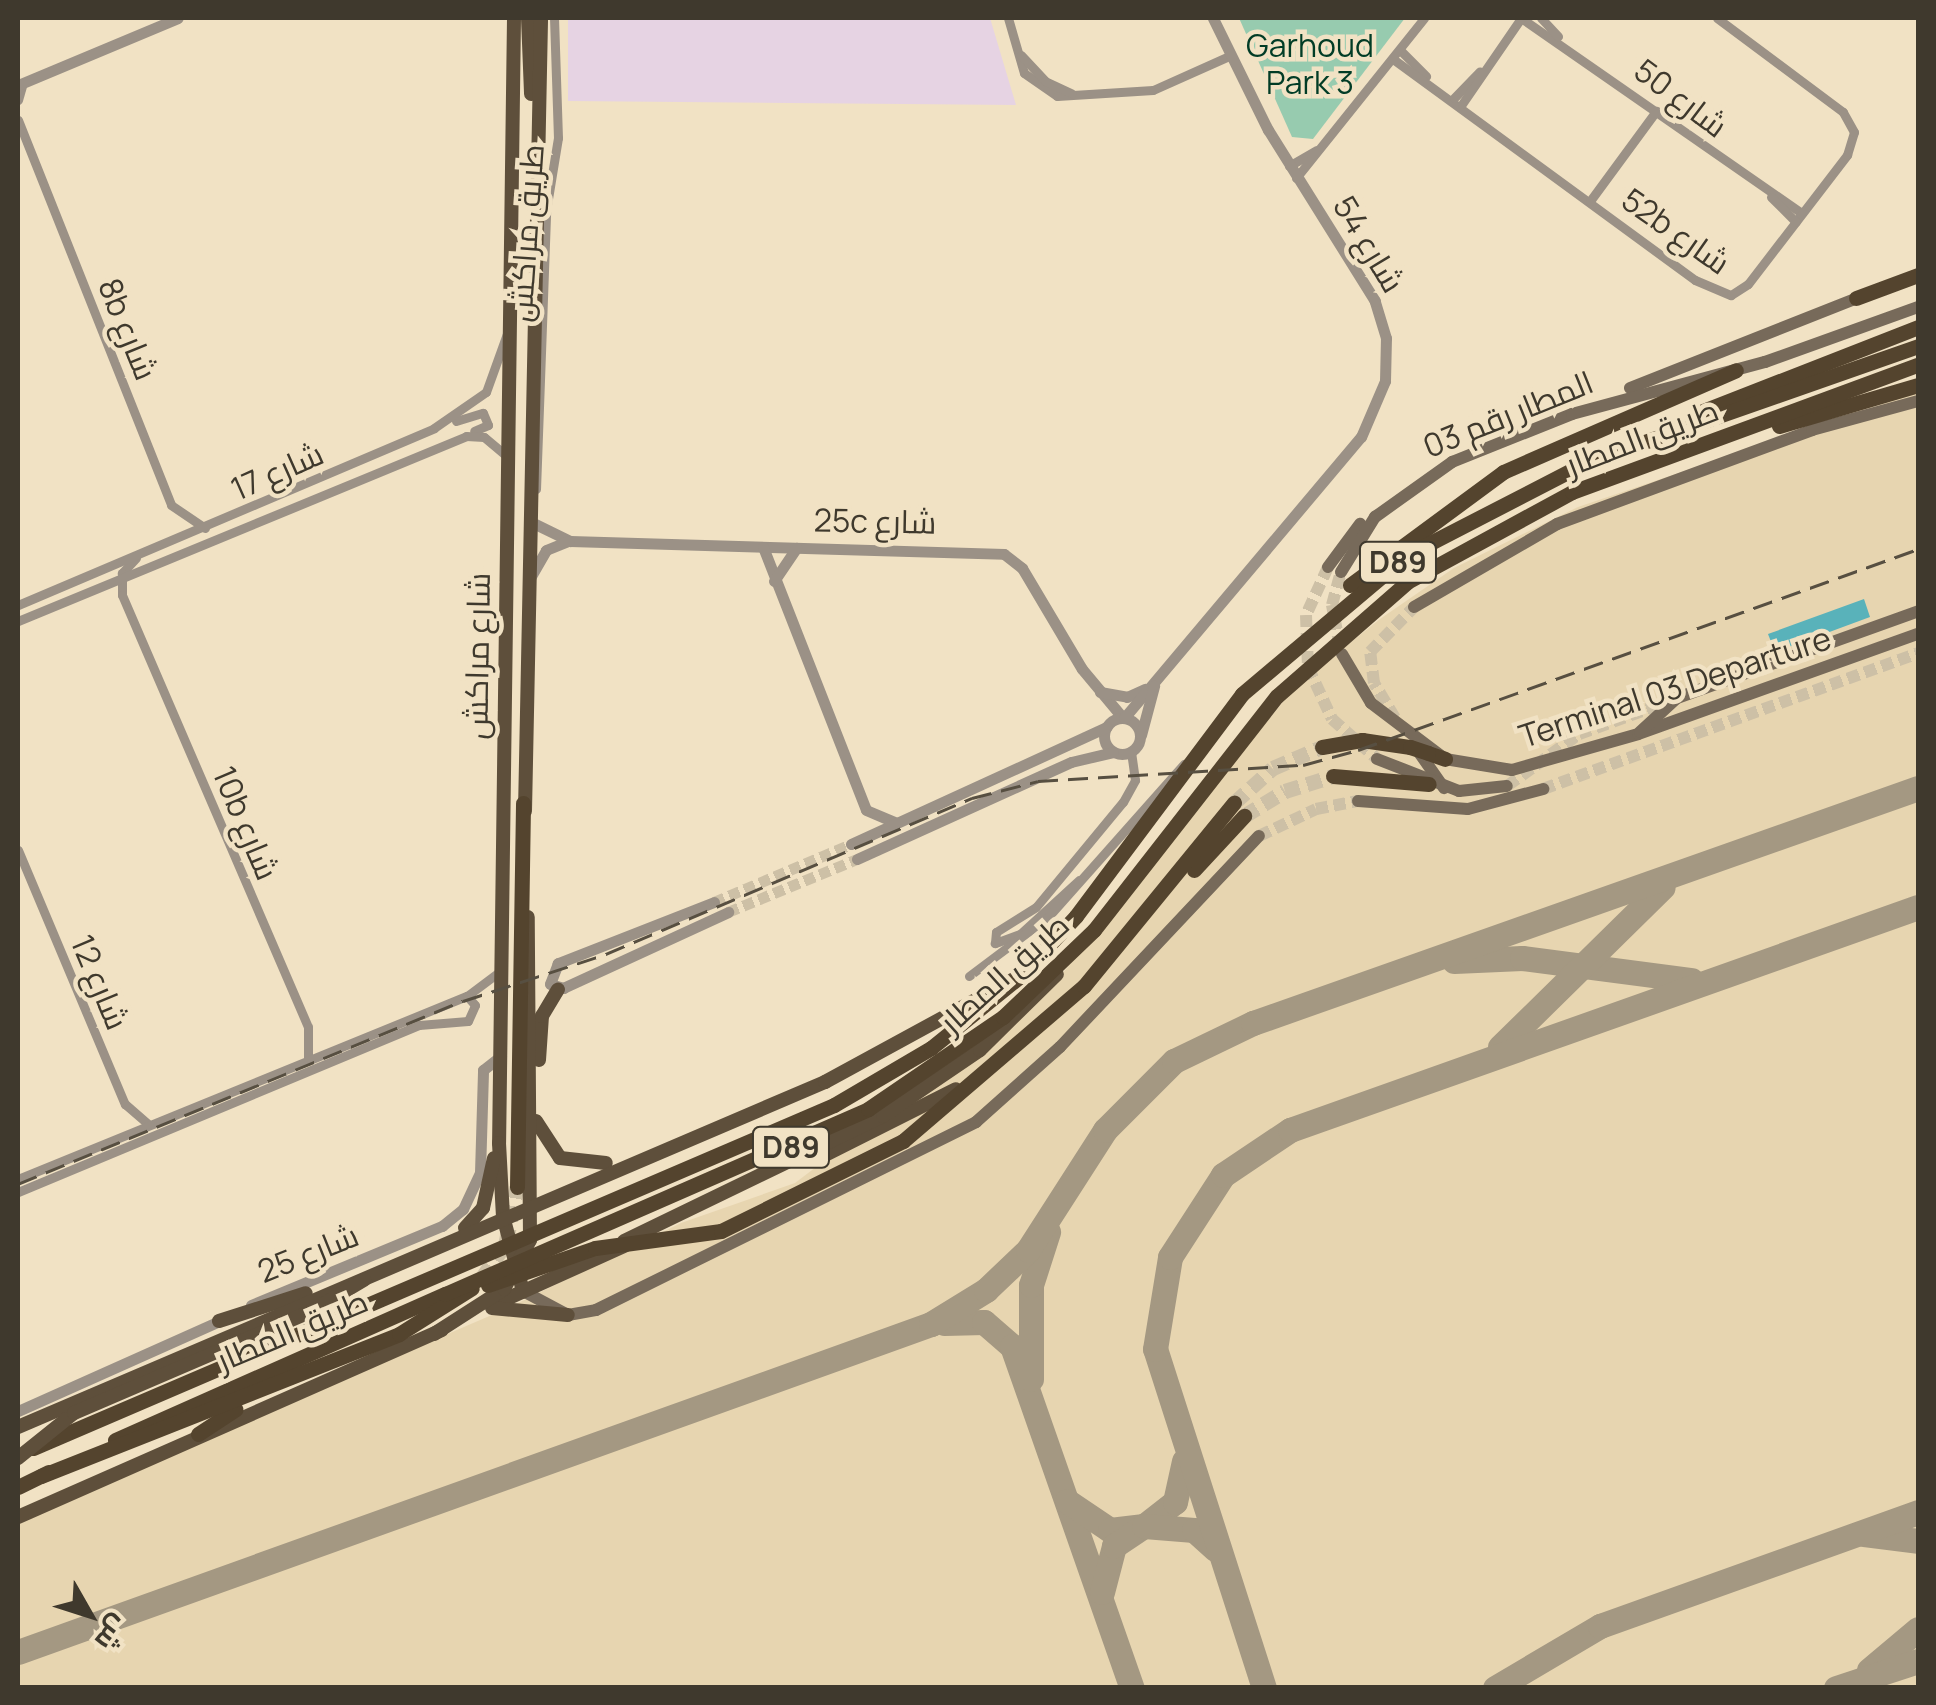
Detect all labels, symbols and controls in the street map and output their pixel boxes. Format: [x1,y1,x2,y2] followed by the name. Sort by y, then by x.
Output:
[1246,27,1374,102] park label: Garhoud Park 3
[1627,51,1735,145] street label: شارع 50
[501,143,551,323] street label: طريق مراكش
[1615,180,1737,282] street label: 52b شارع
[1325,189,1413,299] street label: شارع 54
[90,273,166,385] street label: 8b شارع
[1417,363,1599,465] street label: المطار رقم 03
[1560,390,1724,484] street label: طريق المطار
[225,434,329,508] street label: شارع 17
[813,501,937,541] street label: 25c شارع
[1358,537,1438,587] road number: D89
[456,572,498,740] street label: شارع مراكش
[1514,618,1836,756] street label: Terminal 03 Departure
[205,761,287,885] street label: 10b شارع
[932,905,1076,1041] street label: طريق المطار
[63,929,137,1035] street label: شارع 12
[751,1122,831,1172] road number: D89
[252,1216,364,1290] street label: شارع 25
[211,1281,373,1379] street label: طريق المطار
[40,1565,140,1665] north arrow
[87,1608,139,1660] text: ش

